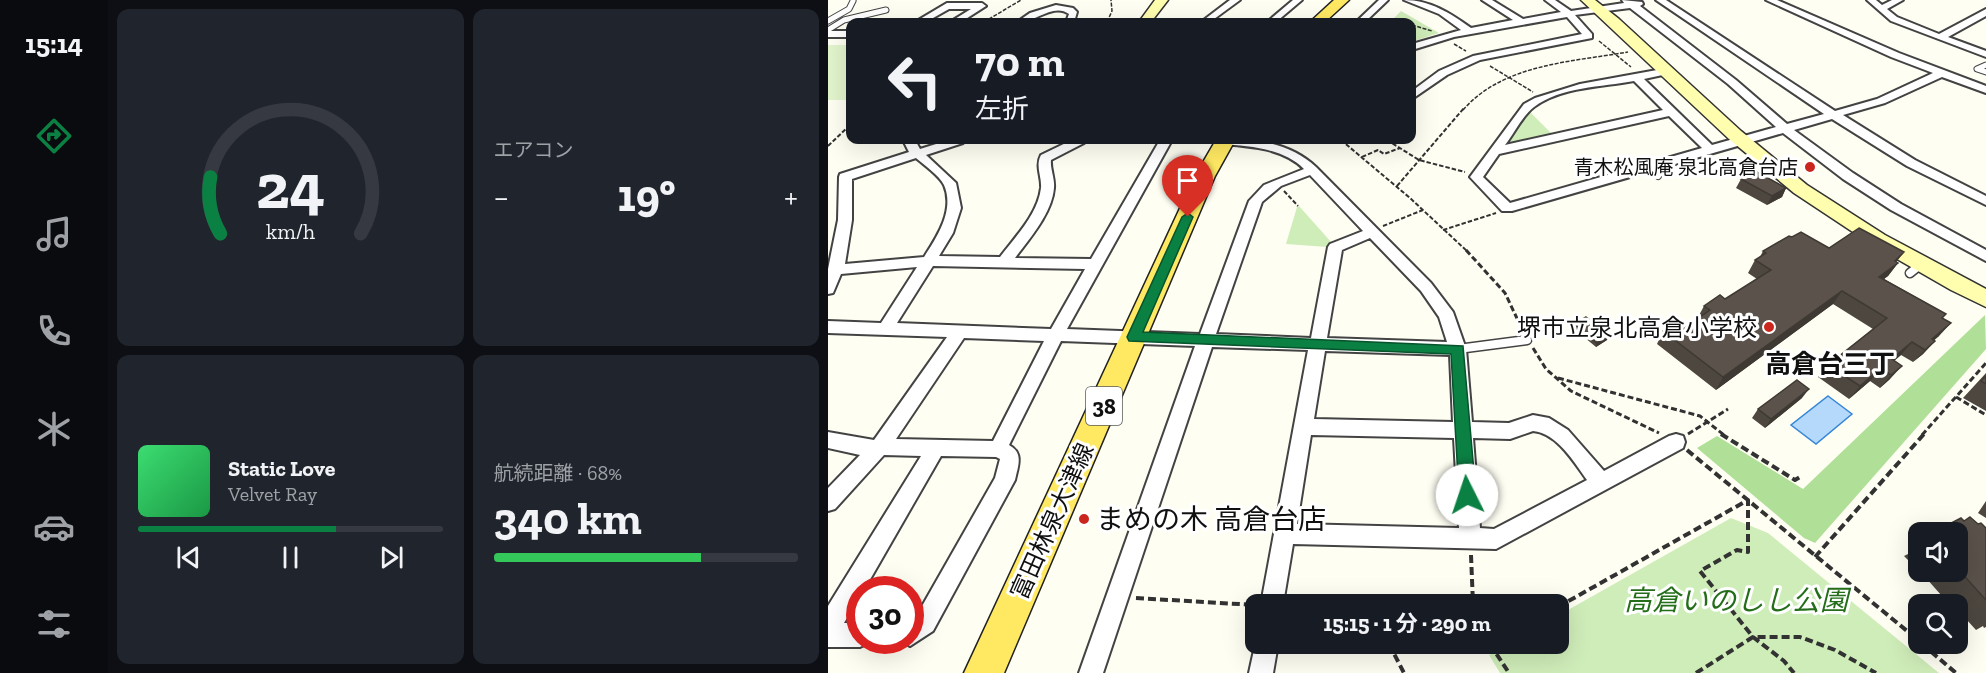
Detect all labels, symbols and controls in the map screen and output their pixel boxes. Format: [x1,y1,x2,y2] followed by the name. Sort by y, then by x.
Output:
[25,28,83,60] text: 15:14
[975,36,1065,87] text: 70 m
[876,42,954,120] icon: left
[975,93,1029,125] text: 左折
[33,115,75,157] icon: directions
[494,138,574,162] text: エアコン
[256,149,325,224] text: 24
[1162,155,1213,217] pin
[1573,155,1798,179] place label: 青木松風庵 泉北高倉台店
[1803,160,1817,174] marker: 青木松風庵 泉北高倉台店
[1171,164,1204,197] icon: arrive
[617,169,676,223] text: 19°
[494,177,509,216] text: −
[784,177,798,216] text: +
[33,213,75,255] icon: music
[266,220,315,245] text: km/h
[33,310,75,352] icon: phone
[1517,313,1757,342] place label: 堺市立泉北高倉小学校
[1762,320,1776,334] marker: 堺市立泉北高倉小学校
[1765,348,1895,380] district label: 高倉台三丁
[1086,387,1122,425] road number: 38
[33,408,75,450] icon: climate
[1005,438,1099,604] street label: 富田林泉大津線
[228,455,335,482] text: Static Love
[494,461,622,485] text: 航続距離 · 68%
[1435,463,1499,527] position arrow
[228,482,317,506] text: Velvet Ray
[494,492,642,546] text: 340 km
[1096,503,1326,536] place label: まめの木 高倉台店
[33,506,75,548] icon: car
[1077,512,1091,526] marker: まめの木 高倉台店
[1908,522,1968,654] map controls
[1908,522,1968,582] button: sound
[172,541,205,574] icon: previous
[274,541,307,574] icon: pause
[375,541,408,574] icon: next
[846,576,924,654] speed limit sign: 30
[1624,584,1852,617] park label: 高倉いのしし公園
[1908,594,1968,654] button: search
[33,603,75,645] icon: filters
[1323,610,1491,637] text: 15:15 · 1 分 · 290 m

